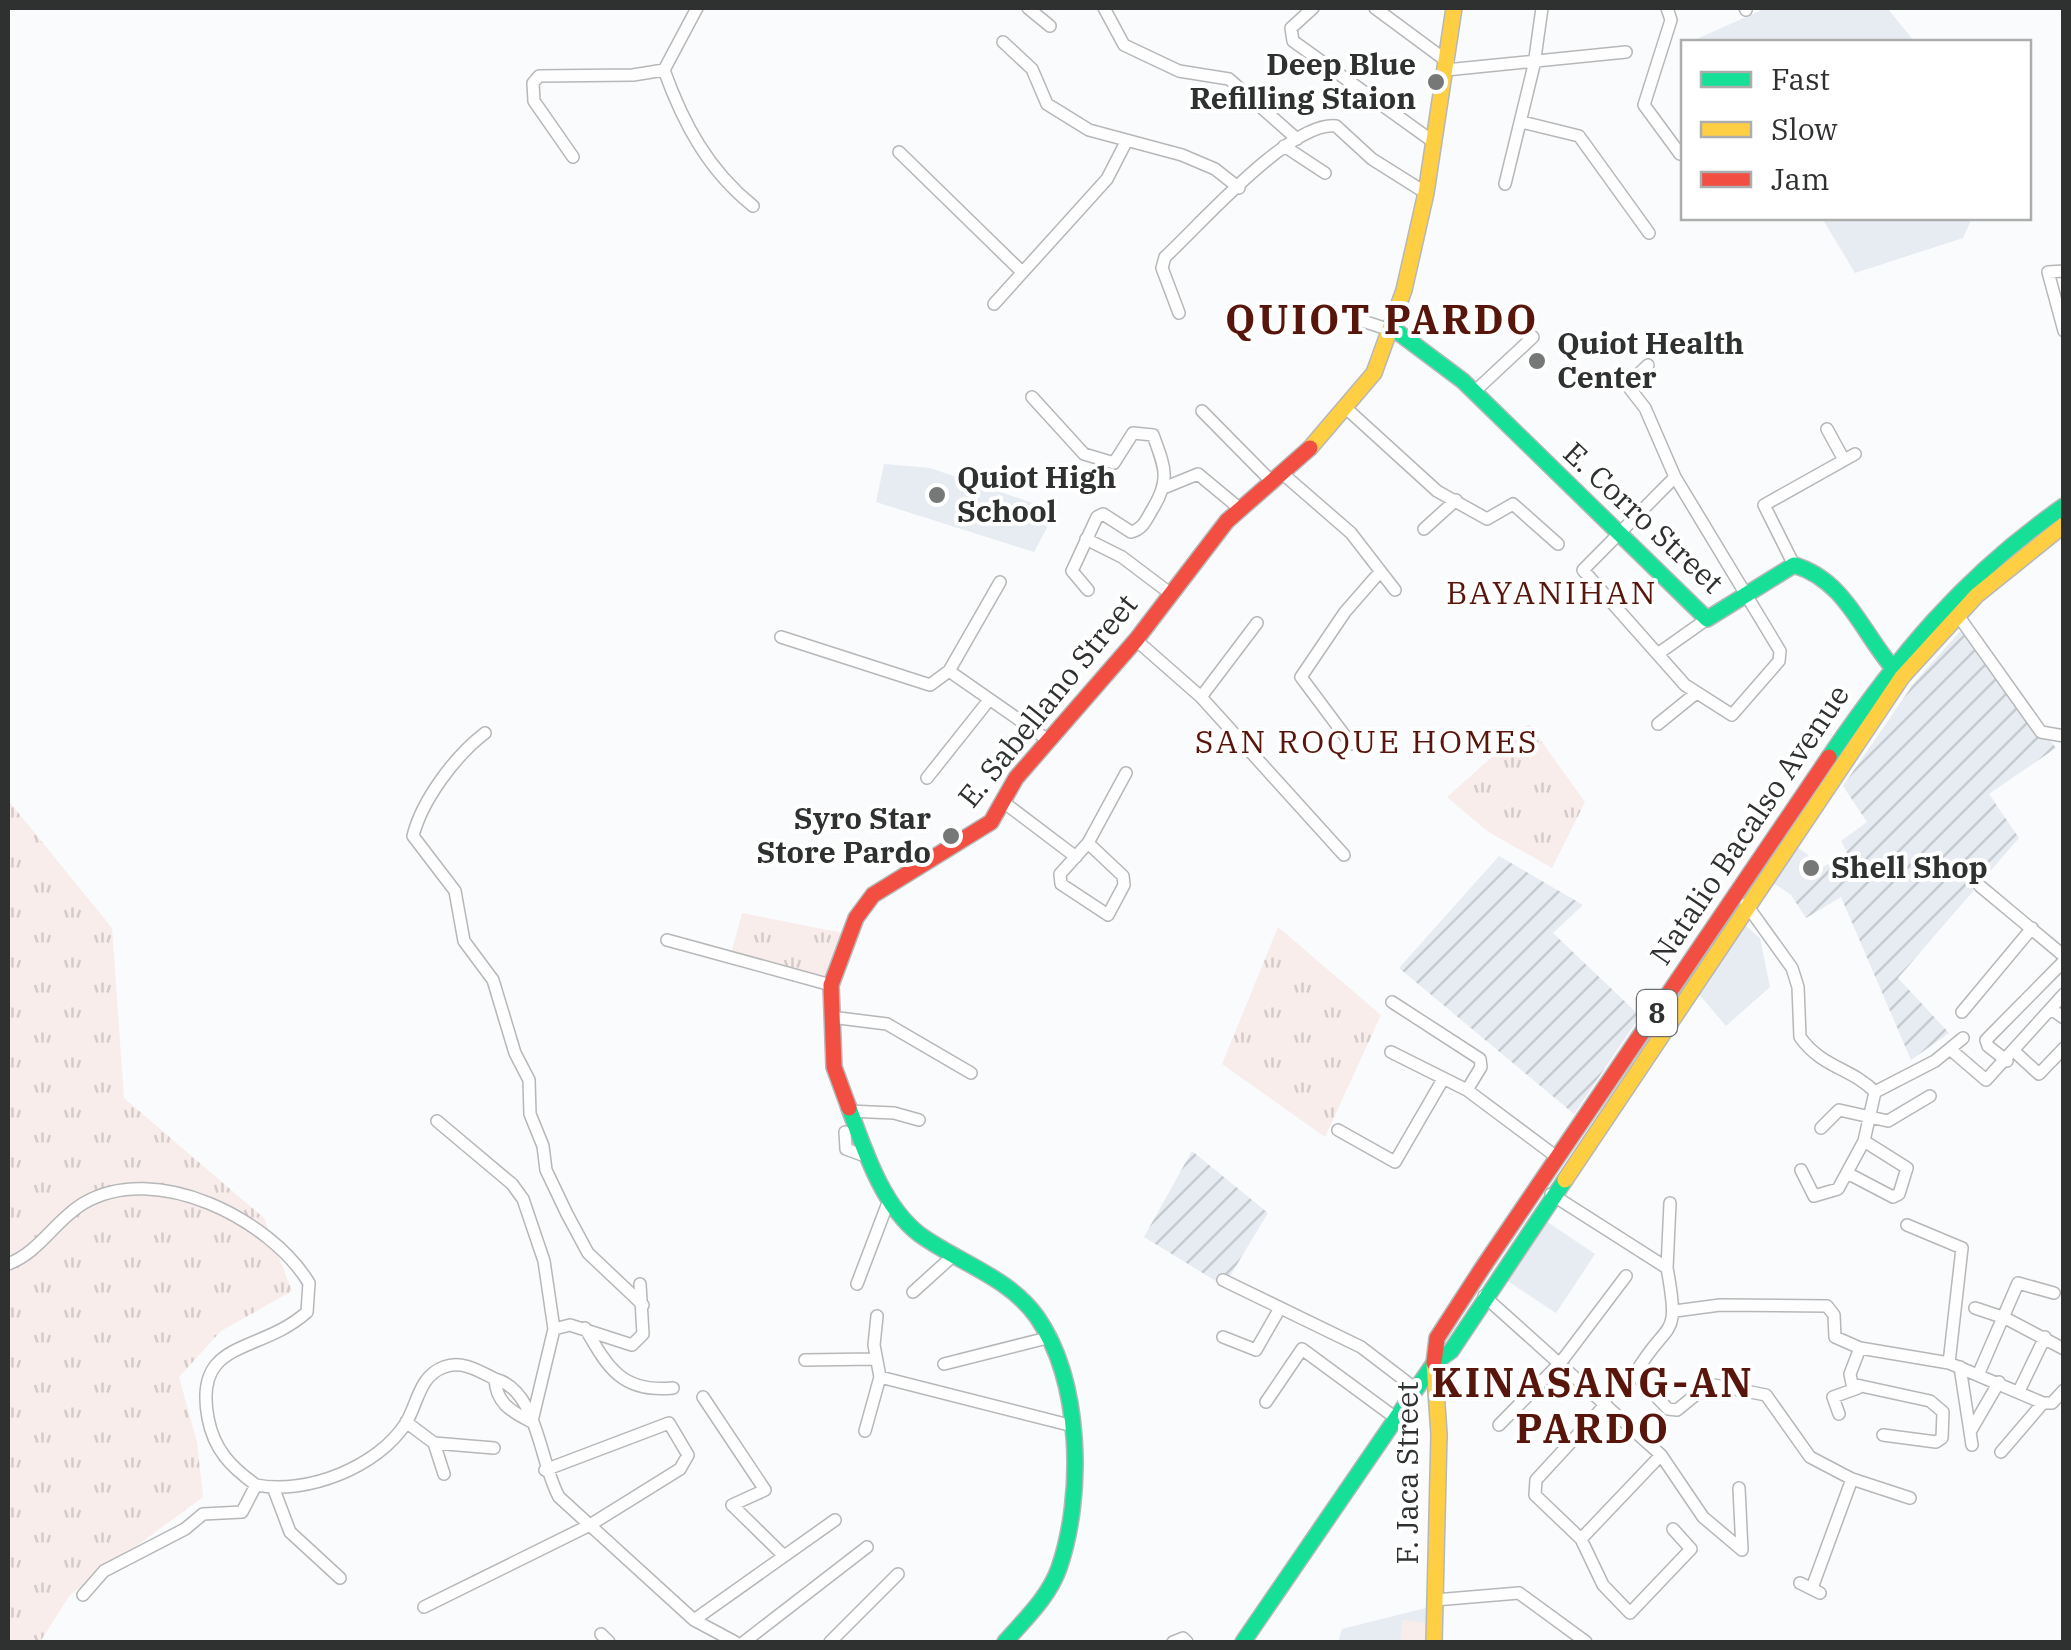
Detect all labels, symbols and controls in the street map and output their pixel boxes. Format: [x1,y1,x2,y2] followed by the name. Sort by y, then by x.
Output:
[1681,40,2031,220] legend
[1190,44,1416,117] place label: Deep Blue Refilling Staion
[1771,59,1830,98] text: Fast
[1425,71,1447,93] marker: Deep Blue Refilling Staion
[1771,109,1838,148] text: Slow
[1771,159,1830,198] text: Jam
[1225,293,1539,345] district label: QUIOT PARDO
[1557,323,1744,396] place label: Quiot Health Center
[1526,350,1548,372] marker: Quiot Health Center
[1556,433,1732,601] street label: E. Corro Street
[957,457,1116,530] place label: Quiot High School
[926,484,948,506] marker: Quiot High School
[1446,571,1658,613] district label: BAYANIHAN
[949,585,1145,815] street label: E. Sabellano Street
[1640,677,1857,972] street label: Natalio Bacalso Avenue
[1195,720,1539,762] district label: SAN ROQUE HOMES
[756,798,931,871] place label: Syro Star Store Pardo
[940,825,962,847] marker: Syro Star Store Pardo
[1831,847,1988,886] place label: Shell Shop
[1800,857,1822,879] marker: Shell Shop
[1637,990,1677,1036] road number: 8
[1432,1356,1754,1454] district label: KINASANG-AN PARDO
[1387,1381,1426,1565] street label: F. Jaca Street

